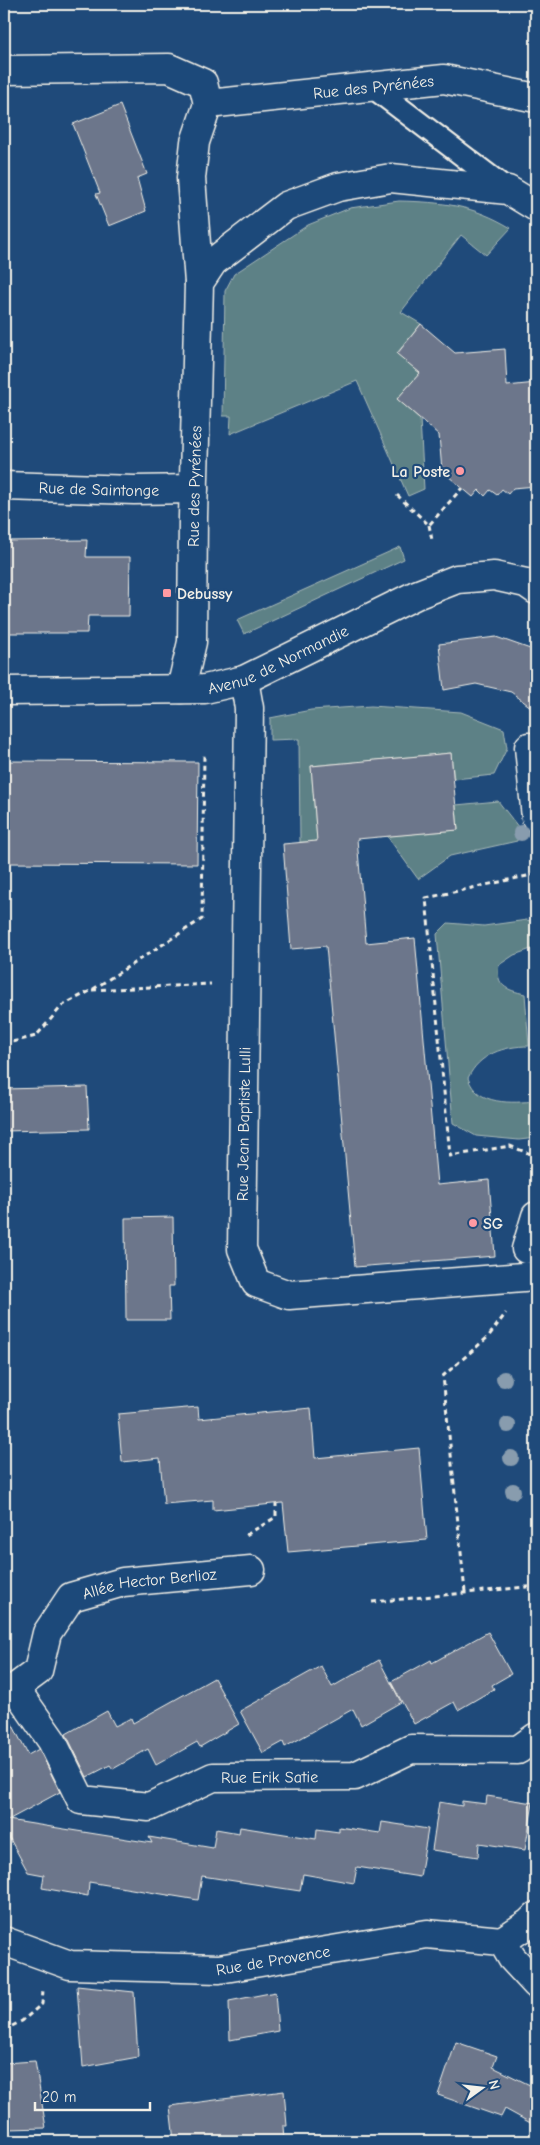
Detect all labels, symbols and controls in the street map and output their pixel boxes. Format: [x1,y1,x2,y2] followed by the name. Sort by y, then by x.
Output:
[312,72,435,103] street label: Rue des Pyrénées
[185,425,205,547] street label: Rue des Pyrénées
[391,463,450,481] place label: La Poste
[454,465,466,477] marker: La Poste
[38,479,159,500] street label: Rue de Saintonge
[177,585,233,603] place label: Debussy
[161,587,173,599] marker: Debussy
[206,622,351,698] street label: Avenue de Normandie
[234,1047,254,1201] street label: Rue Jean Baptiste Lulli
[483,1215,503,1233] place label: SG
[467,1217,479,1229] marker: SG
[80,1565,217,1603] street label: Allée Hector Berlioz
[221,1768,318,1787] street label: Rue Erik Satie
[215,1942,332,1979] street label: Rue de Provence
[458,2062,508,2112] north arrow
[485,2078,503,2091] text: N
[35,2080,150,2112] scale bar
[42,2088,76,2106] text: 20 m

